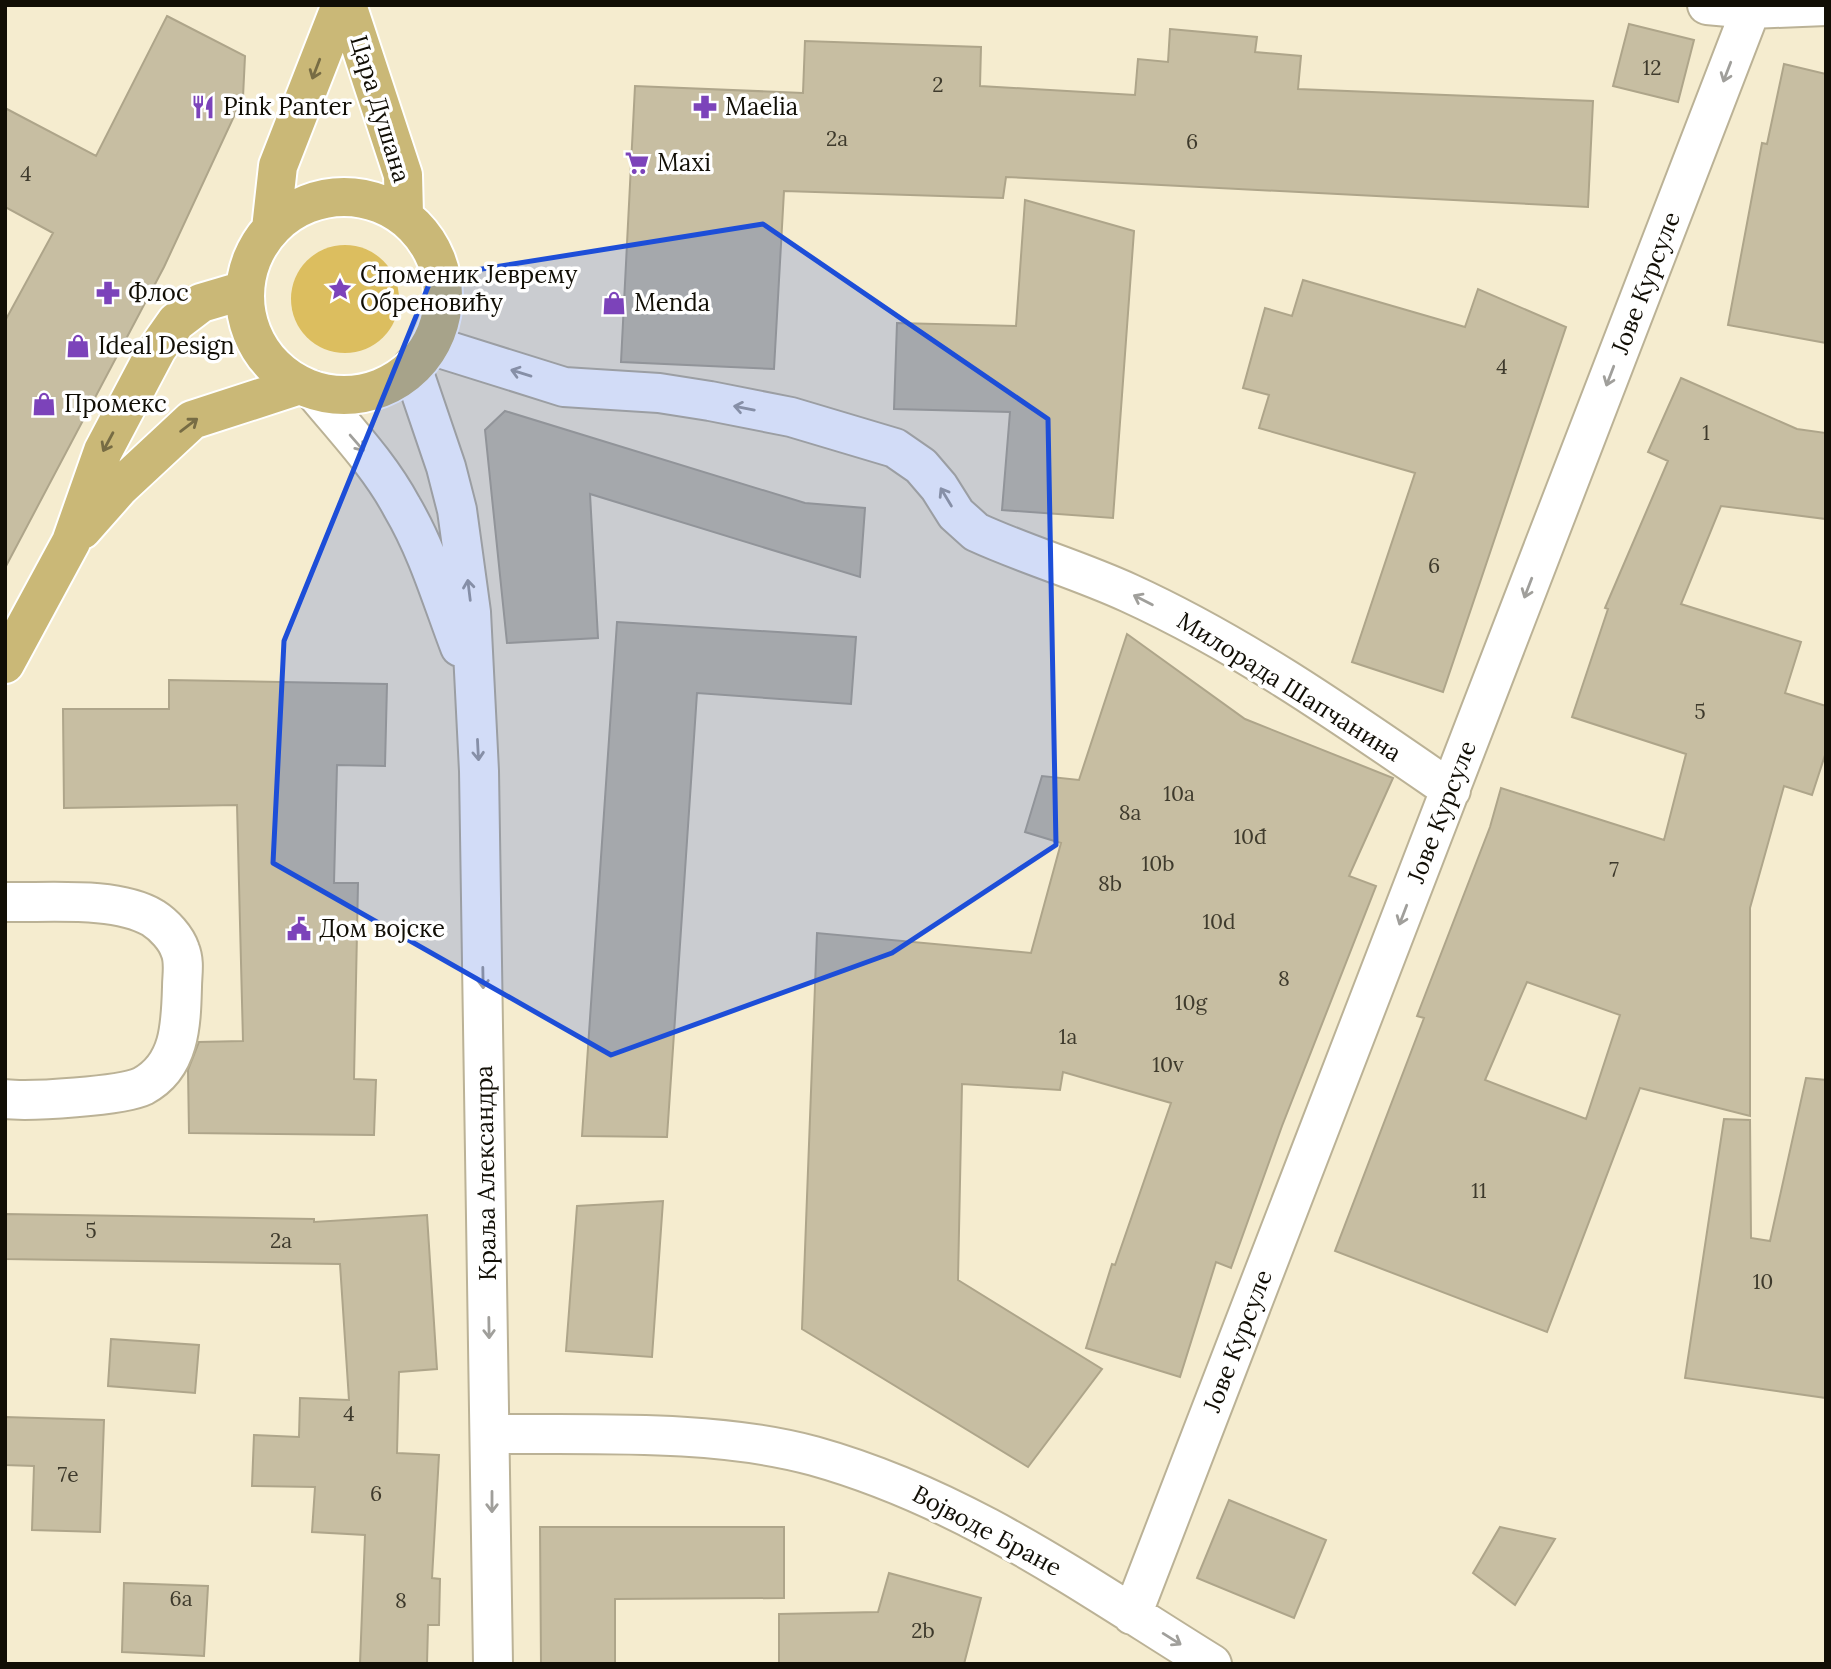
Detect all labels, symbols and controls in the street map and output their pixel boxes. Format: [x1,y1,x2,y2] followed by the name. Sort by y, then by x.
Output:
[343,32,418,186] street label: Цара Душана
[1643,54,1661,81] house number: 12
[308,57,321,79] one-way arrow
[1720,61,1732,83] one-way arrow
[932,71,944,98] house number: 2
[223,91,352,122] place label: Pink Panter
[725,91,798,122] place label: Maelia
[189,93,217,121] restaurant icon: Pink Panter
[691,93,719,121] pharmacy icon: Maelia
[826,125,848,152] house number: 2a
[1186,128,1198,155] house number: 6
[657,147,711,178] place label: Maxi
[623,149,651,177] supermarket icon: Maxi
[20,160,32,187] house number: 4
[1604,207,1687,359] street label: Јове Курсуле
[360,259,578,318] place label: Споменик Јеврему Обреновићу
[326,275,354,303] place icon: Споменик Јеврему Обреновићу
[128,277,189,308] place label: Флос
[94,279,122,307] pharmacy icon: Флос
[634,287,710,318] place label: Menda
[600,289,628,317] shop icon: Menda
[98,330,235,361] place label: Ideal Design
[64,332,92,360] shop icon: Ideal Design
[1496,353,1508,380] house number: 4
[1602,365,1615,387] one-way arrow
[510,366,532,379] one-way arrow
[64,388,167,419] place label: Промекс
[30,390,58,418] shop icon: Промекс
[734,401,756,414] one-way arrow
[179,418,198,433] one-way arrow
[1702,419,1710,446] house number: 1
[101,431,115,451] one-way arrow
[349,434,365,452] one-way arrow
[938,488,952,508] one-way arrow
[1428,552,1440,579] house number: 6
[1521,577,1534,599] one-way arrow
[462,579,475,601] one-way arrow
[1133,592,1154,606] one-way arrow
[1171,605,1407,768] street label: Милорада Шапчанина
[1694,698,1706,725] house number: 5
[1400,736,1483,888] street label: Јове Курсуле
[472,738,485,761] one-way arrow
[1163,780,1195,807] house number: 10a
[1119,799,1141,826] house number: 8a
[1233,823,1267,850] house number: 10đ
[1142,850,1174,877] house number: 10b
[1609,856,1619,883] house number: 7
[1098,870,1122,897] house number: 8b
[1395,904,1408,926] one-way arrow
[1202,908,1236,935] house number: 10d
[319,913,445,944] place label: Дом војске
[285,915,313,943] public building icon: Дом војске
[1278,965,1290,992] house number: 8
[476,966,490,989] one-way arrow
[1175,989,1208,1016] house number: 10g
[1059,1023,1077,1050] house number: 1a
[1152,1051,1184,1078] house number: 10v
[468,1065,503,1281] street label: Краља Александра
[1471,1177,1487,1204] house number: 11
[85,1217,97,1244] house number: 5
[270,1227,292,1254] house number: 2a
[1196,1265,1279,1417] street label: Јове Курсуле
[1753,1268,1773,1295] house number: 10
[483,1316,496,1339] one-way arrow
[343,1400,355,1427] house number: 4
[57,1461,79,1488] house number: 7e
[907,1478,1067,1583] street label: Војводе Бране
[370,1480,382,1507] house number: 6
[485,1490,499,1513] one-way arrow
[170,1585,193,1612] house number: 6a
[395,1587,407,1614] house number: 8
[911,1617,935,1644] house number: 2b
[1162,1632,1181,1647] one-way arrow

